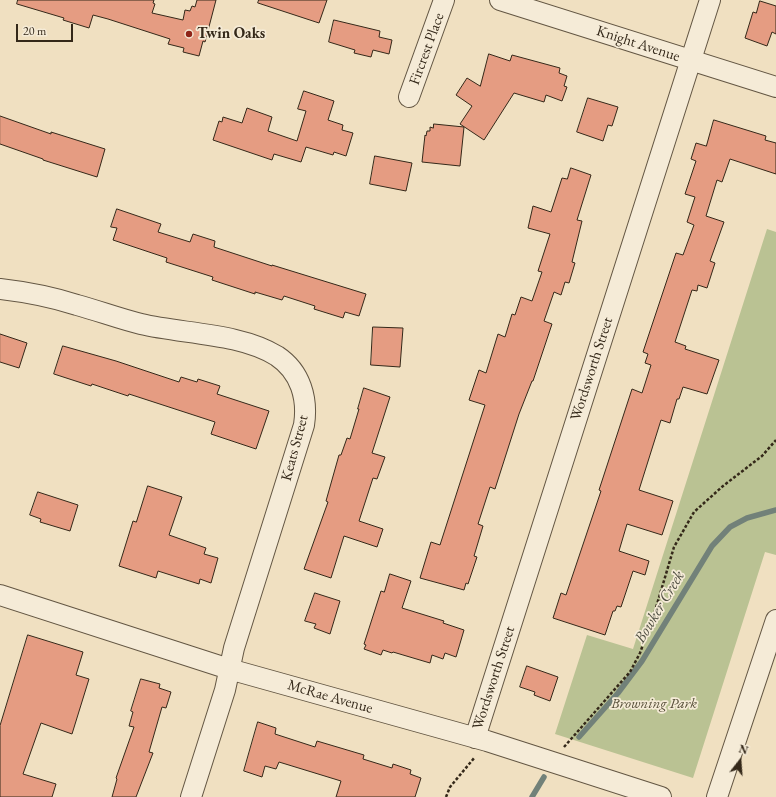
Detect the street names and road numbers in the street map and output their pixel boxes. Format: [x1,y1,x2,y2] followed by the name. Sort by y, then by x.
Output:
[406,11,448,87] street label: Fircrest Place
[594,22,682,66] street label: Knight Avenue
[567,315,617,423] street label: Wordsworth Street
[278,413,312,483] street label: Keats Street
[469,624,519,732] street label: Wordsworth Street
[285,676,375,718] street label: McRae Avenue

